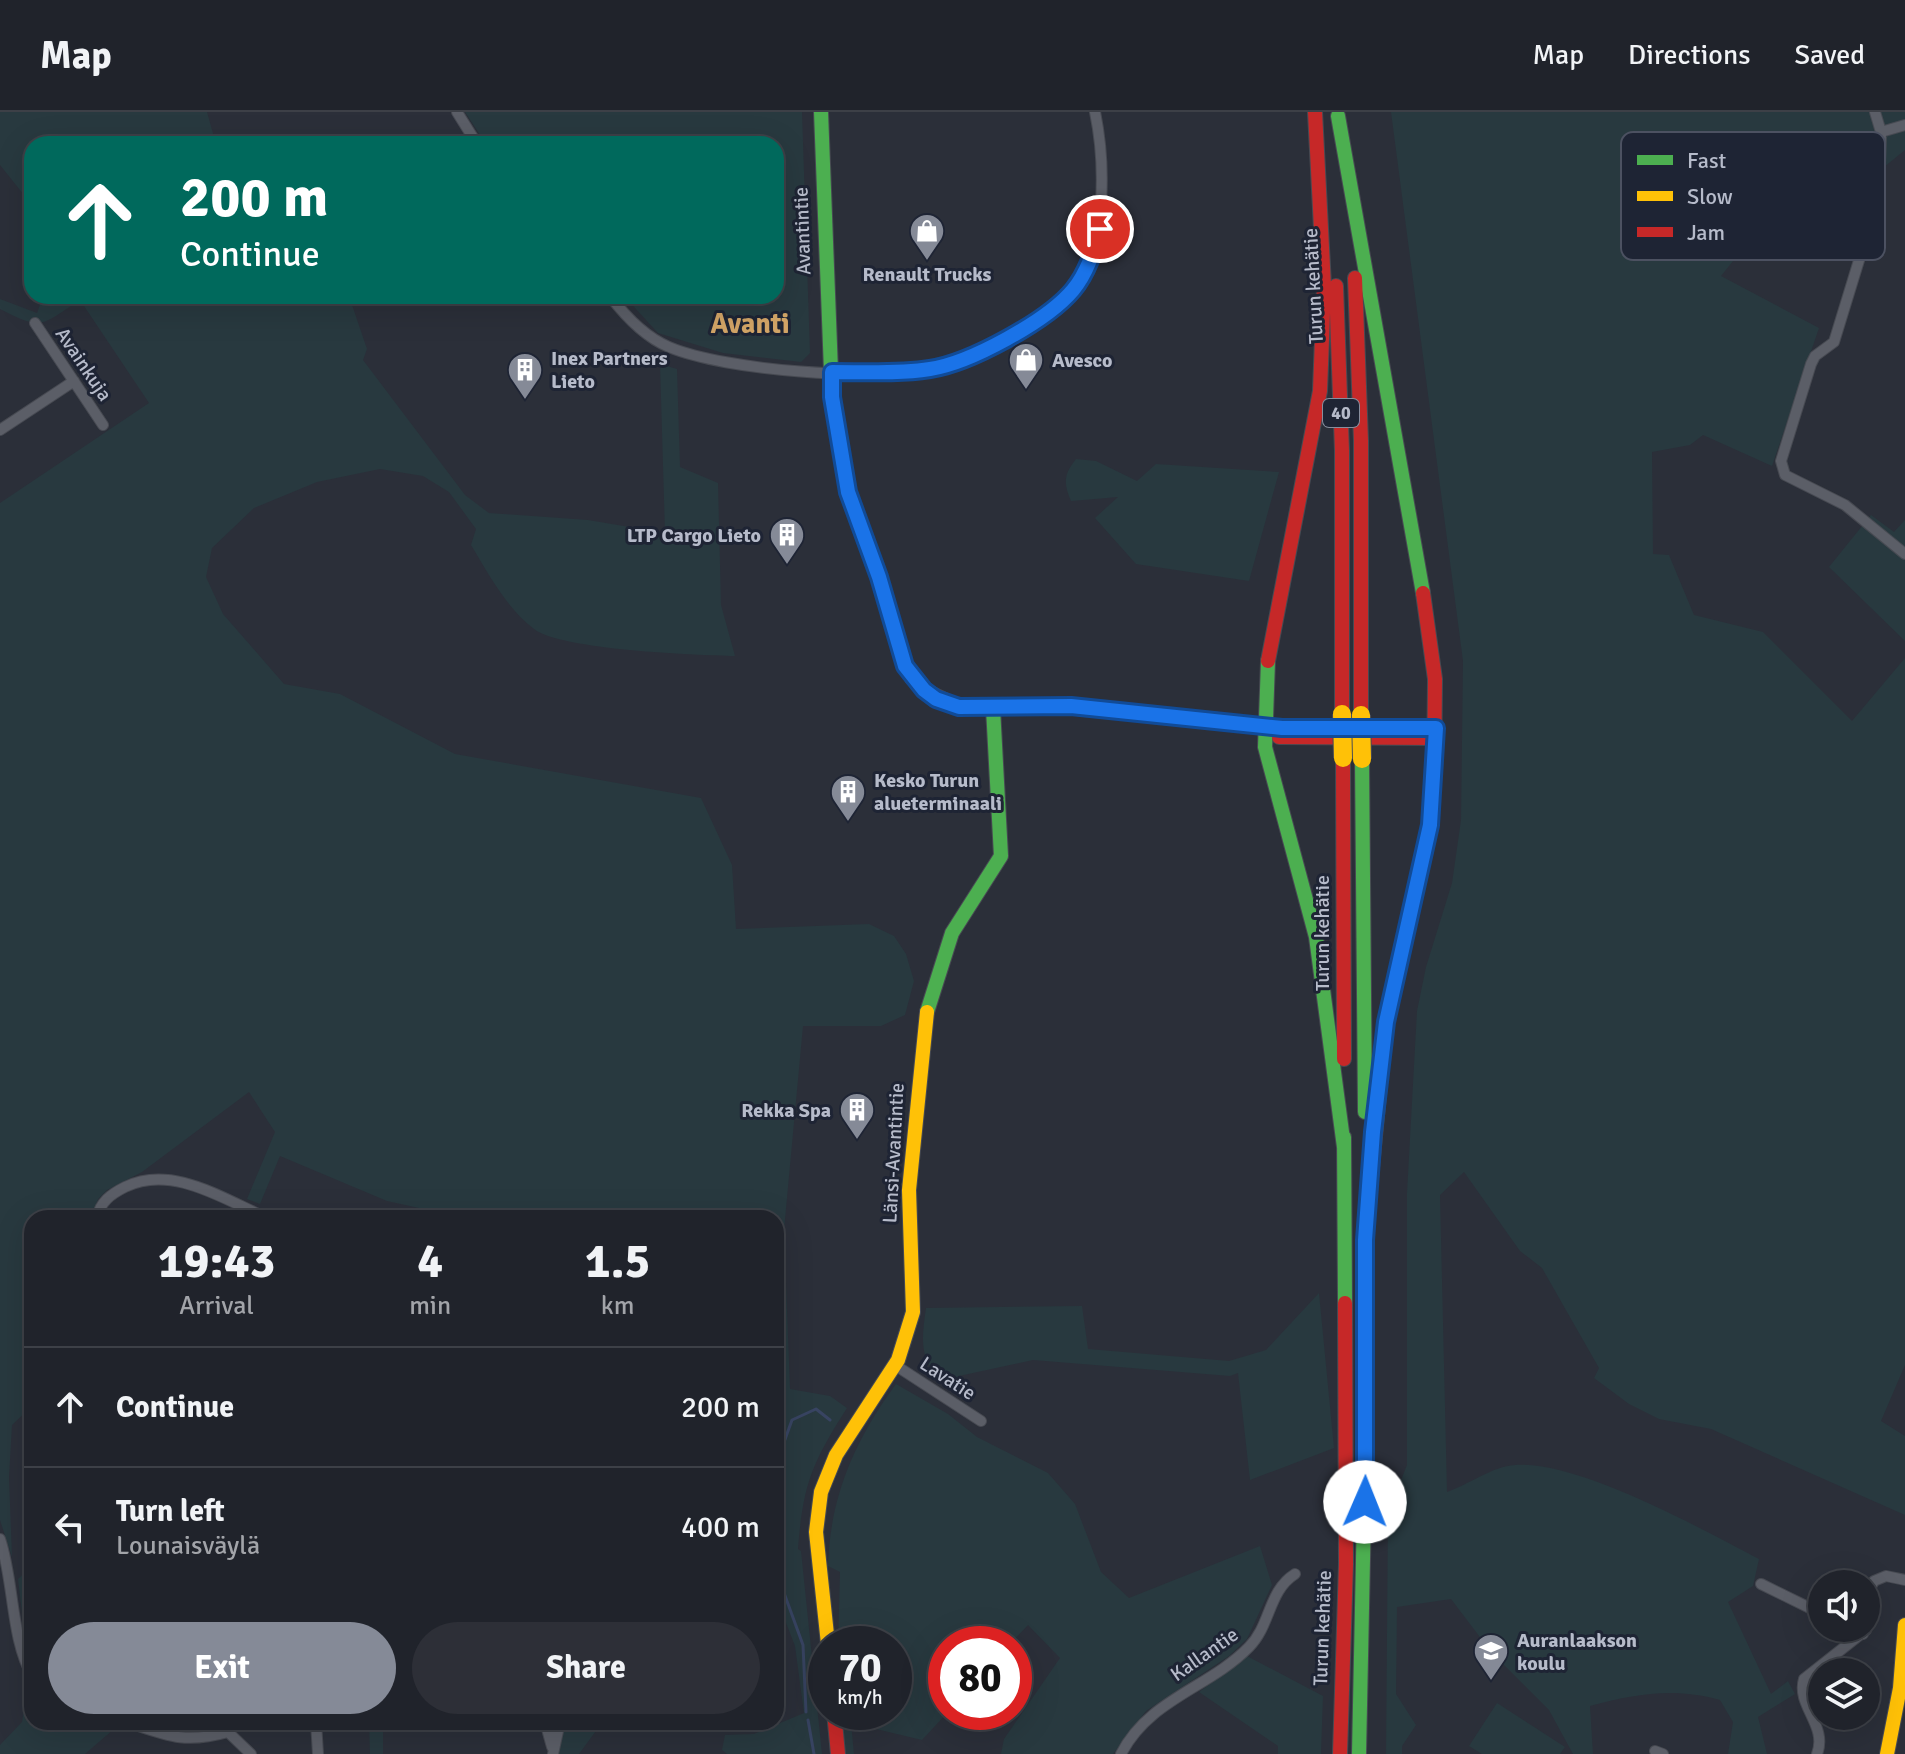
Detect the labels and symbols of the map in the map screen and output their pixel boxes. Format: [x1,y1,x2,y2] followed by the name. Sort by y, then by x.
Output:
[1621,132,1885,260] legend
[1687,147,1727,174] text: Fast
[1687,183,1733,210] text: Slow
[788,187,817,275] street label: Avantintie
[1066,195,1134,263] pin
[908,212,946,262] shop icon: Renault Trucks
[1687,219,1725,246] text: Jam
[1298,228,1329,344] street label: Turun kehätie
[863,262,992,287] place label: Renault Trucks
[710,307,790,341] district label: Avanti
[50,323,117,406] street label: Avainkuja
[1007,341,1045,391] shop icon: Avesco
[551,346,668,394] place label: Inex Partners Lieto
[1052,348,1112,373] place label: Avesco
[506,351,544,401] building icon: Inex Partners Lieto
[1323,399,1359,427] road number: 40
[768,516,806,566] building icon: LTP Cargo Lieto
[627,523,761,548] place label: LTP Cargo Lieto
[874,768,1002,816] place label: Kesko Turun alueterminaali
[829,773,867,823] building icon: Kesko Turun alueterminaali
[1310,875,1335,991] street label: Turun kehätie
[877,1082,910,1224] street label: Länsi-Avantintie
[838,1091,876,1141] building icon: Rekka Spa
[741,1098,831,1123] place label: Rekka Spa
[915,1351,980,1406] street label: Lavatie
[1323,1460,1407,1544] position arrow
[1308,1570,1337,1686] street label: Turun kehätie
[1165,1622,1243,1687] street label: Kallantie
[928,1626,1032,1730] speed limit sign: 80
[1517,1628,1637,1676] place label: Auranlaakson koulu
[1472,1632,1510,1682] school or university icon: Auranlaakson koulu

